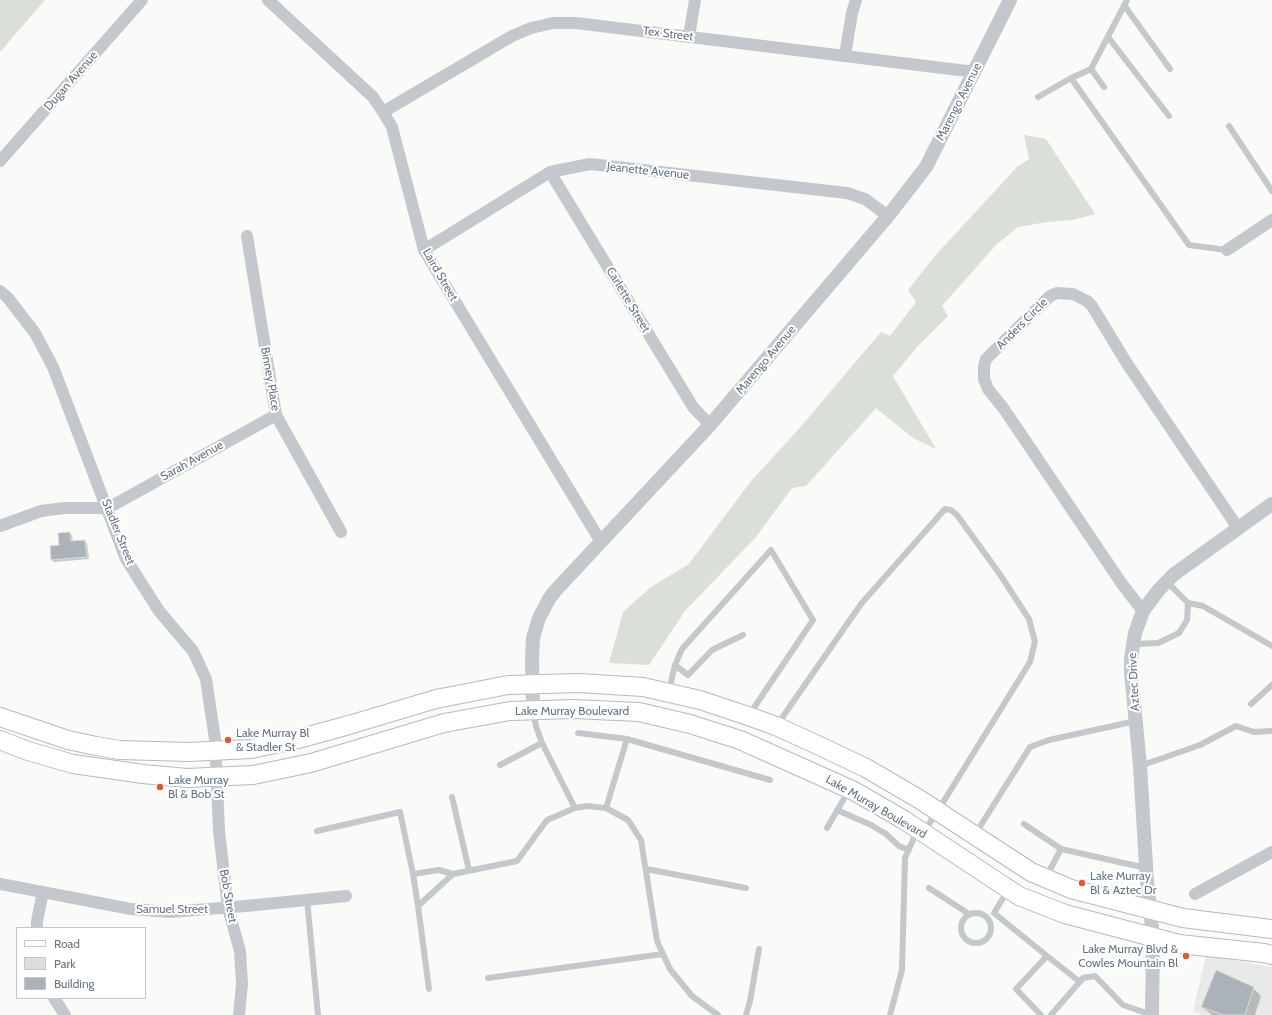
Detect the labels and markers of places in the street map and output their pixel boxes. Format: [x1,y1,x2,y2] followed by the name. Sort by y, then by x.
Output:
[236,726,309,754] place label: Lake Murray Bl & Stadler St
[223,735,233,745] marker: Lake Murray Bl & Stadler St
[168,773,229,801] place label: Lake Murray Bl & Bob St
[155,782,165,792] marker: Lake Murray Bl & Bob St
[1090,869,1156,897] place label: Lake Murray Bl & Aztec Dr
[1077,878,1087,888] marker: Lake Murray Bl & Aztec Dr
[1078,942,1178,970] place label: Lake Murray Blvd & Cowles Mountain Bl
[1181,951,1191,961] marker: Lake Murray Blvd & Cowles Mountain Bl

